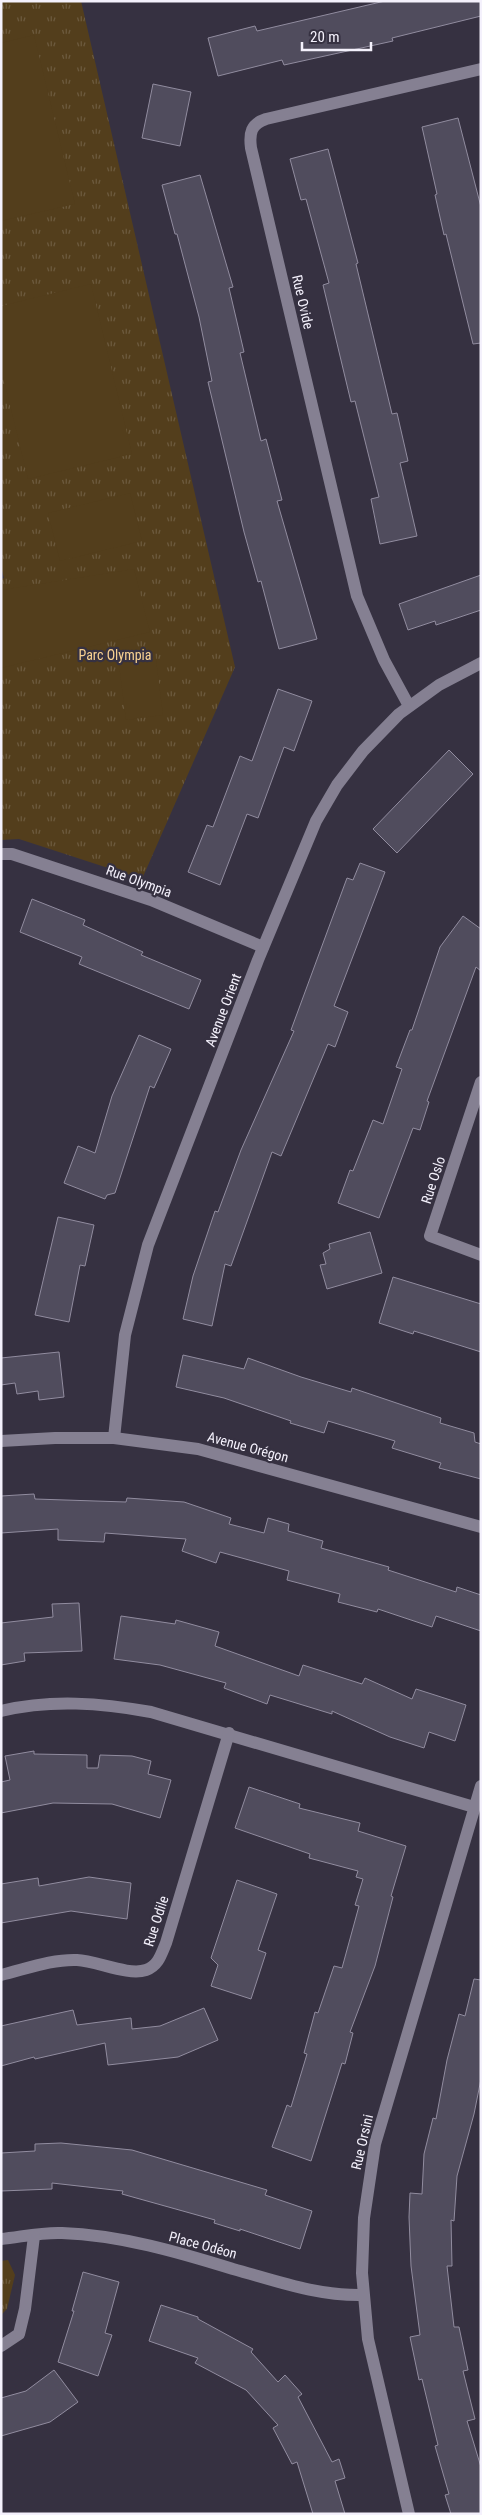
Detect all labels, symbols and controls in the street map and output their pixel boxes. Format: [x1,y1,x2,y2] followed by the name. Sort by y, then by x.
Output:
[302,20,371,52] scale bar
[310,28,340,46] text: 20 m
[289,273,317,331] street label: Rue Ovide
[78,647,152,663] park label: Parc Olympia
[104,862,174,900] street label: Rue Olympia
[202,971,244,1049] street label: Avenue Orient
[418,1154,448,1206] street label: Rue Oslo
[206,1428,290,1466] street label: Avenue Orégon
[140,1893,172,1948] street label: Rue Odile
[348,2113,376,2171] street label: Rue Orsini
[167,2228,239,2262] street label: Place Odéon

